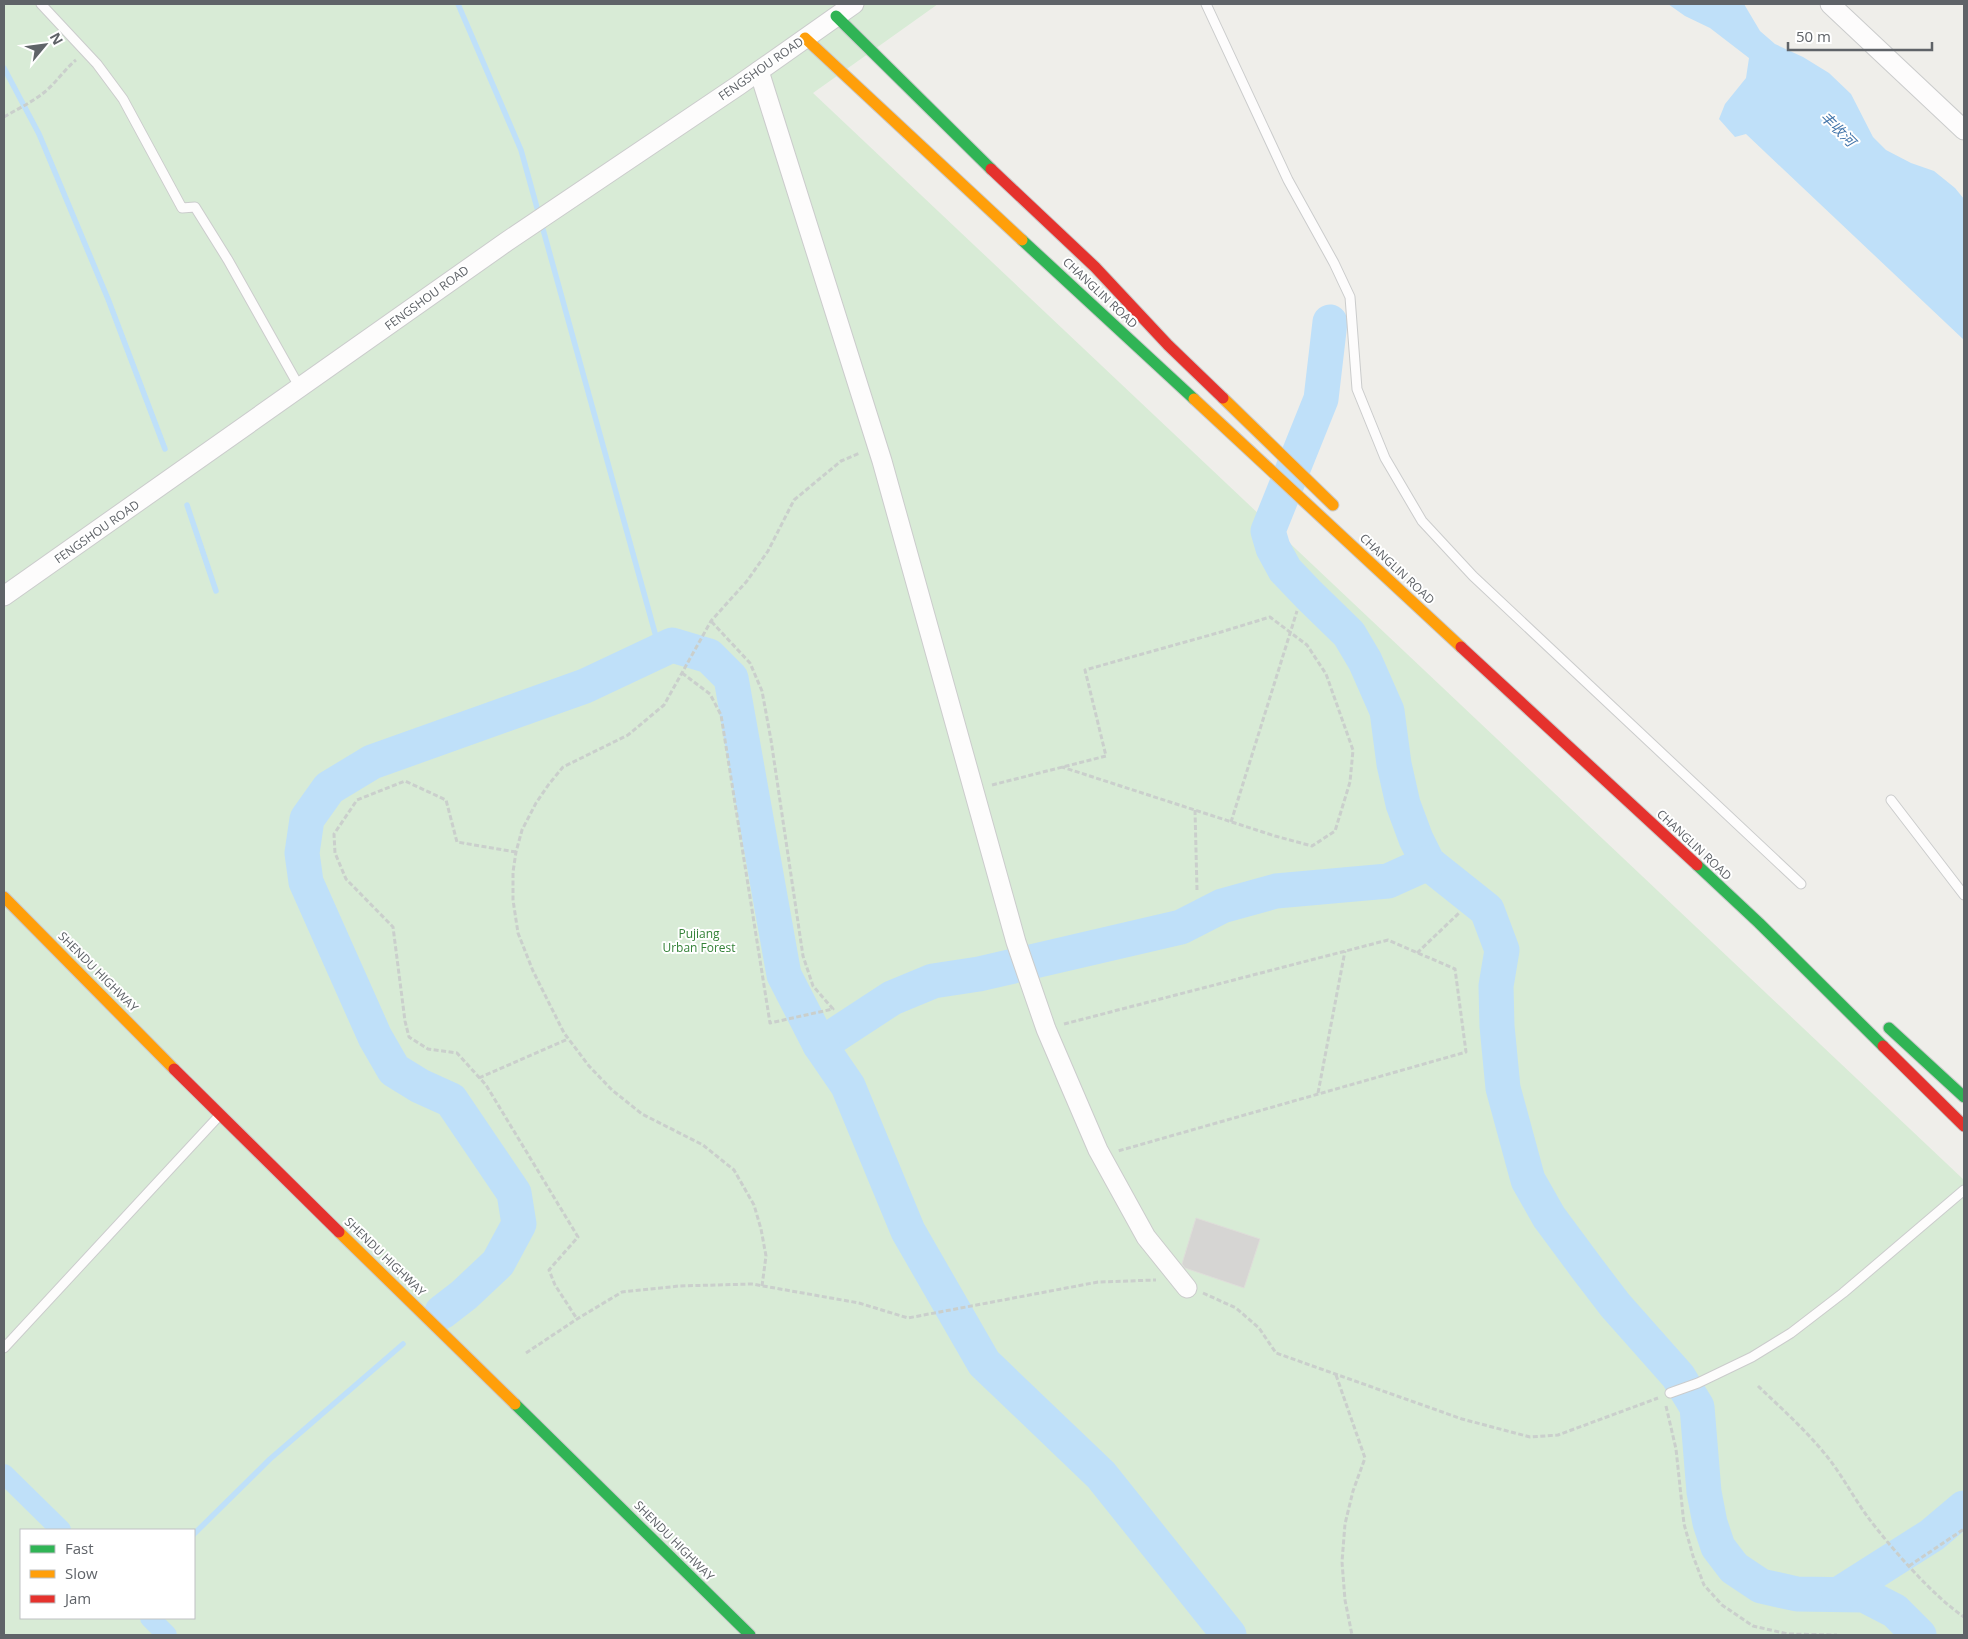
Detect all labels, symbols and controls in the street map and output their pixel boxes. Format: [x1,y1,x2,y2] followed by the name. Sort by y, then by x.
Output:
[20,20,70,70] north arrow
[1788,20,1932,52] scale bar
[1796,26,1831,46] text: 50 m
[46,29,68,48] text: N
[715,33,807,104] street label: FENGSHOU ROAD
[1817,107,1862,152] water label: 丰收河
[1059,253,1141,332] street label: CHANGLIN ROAD
[381,261,472,334] street label: FENGSHOU ROAD
[51,496,143,567] street label: FENGSHOU ROAD
[1356,529,1438,608] street label: CHANGLIN ROAD
[1653,805,1735,884] street label: CHANGLIN ROAD
[662,925,736,956] park label: Pujiang Urban Forest
[55,928,142,1016] street label: SHENDU HIGHWAY
[341,1213,430,1300] street label: SHENDU HIGHWAY
[631,1497,718,1585] street label: SHENDU HIGHWAY
[20,1529,195,1619] legend
[65,1538,94,1558] text: Fast
[65,1563,98,1583] text: Slow
[63,1588,91,1608] text: Jam

